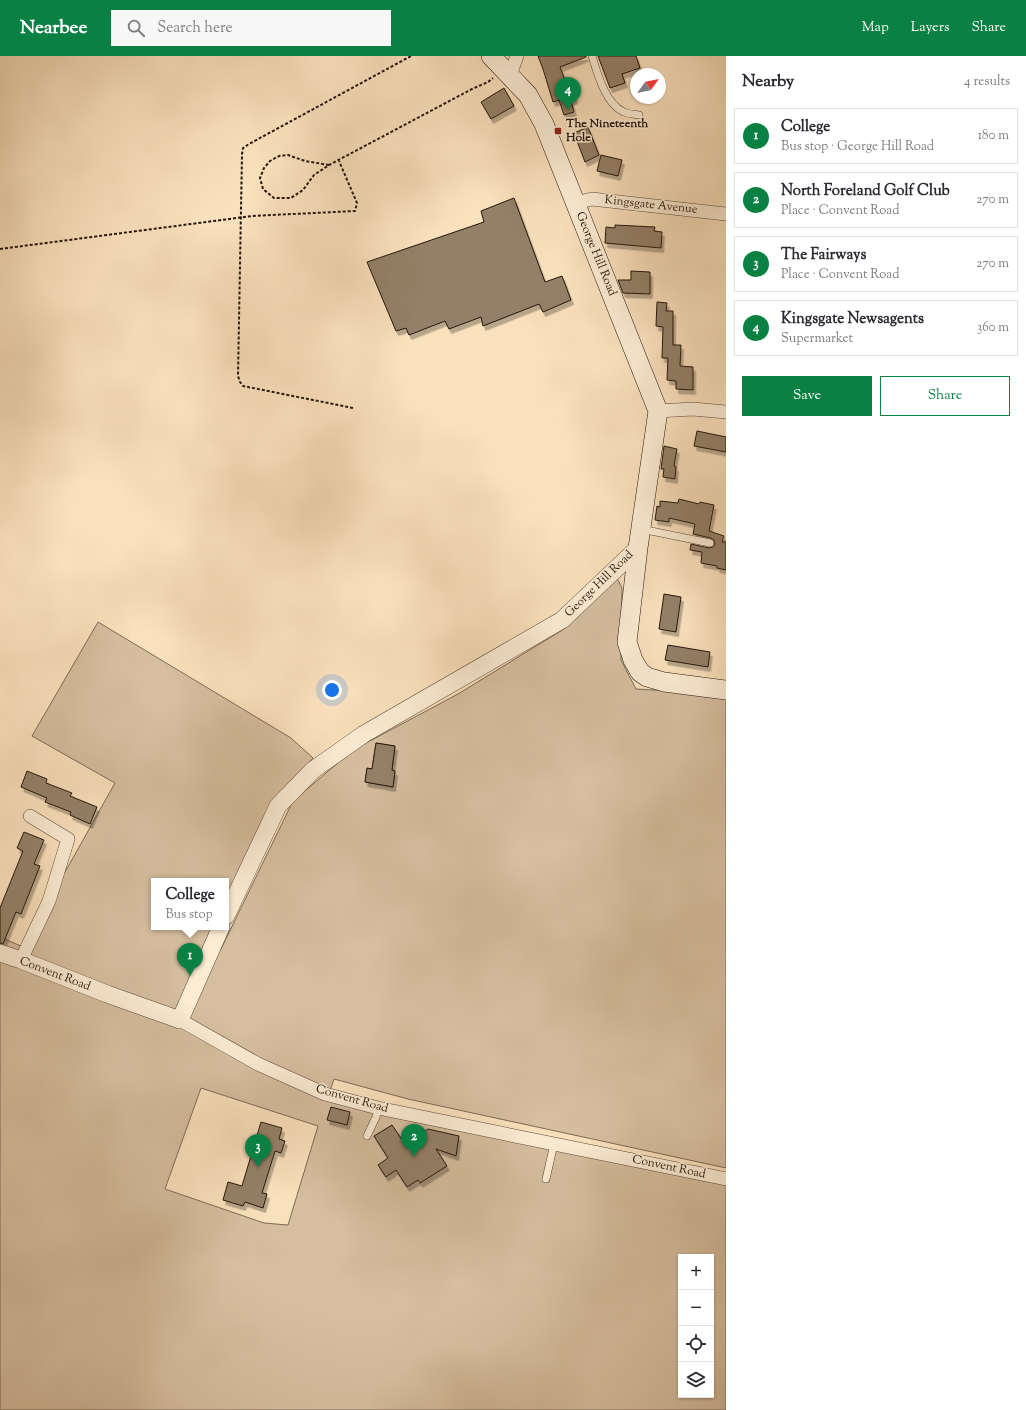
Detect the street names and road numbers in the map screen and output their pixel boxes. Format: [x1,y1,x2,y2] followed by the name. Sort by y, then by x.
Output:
[604,191,699,219] street label: Kingsgate Avenue
[571,209,621,299] street label: George Hill Road
[561,546,638,622] street label: George Hill Road
[17,952,93,996] street label: Convent Road
[314,1080,391,1118] street label: Convent Road
[631,1150,708,1184] street label: Convent Road

